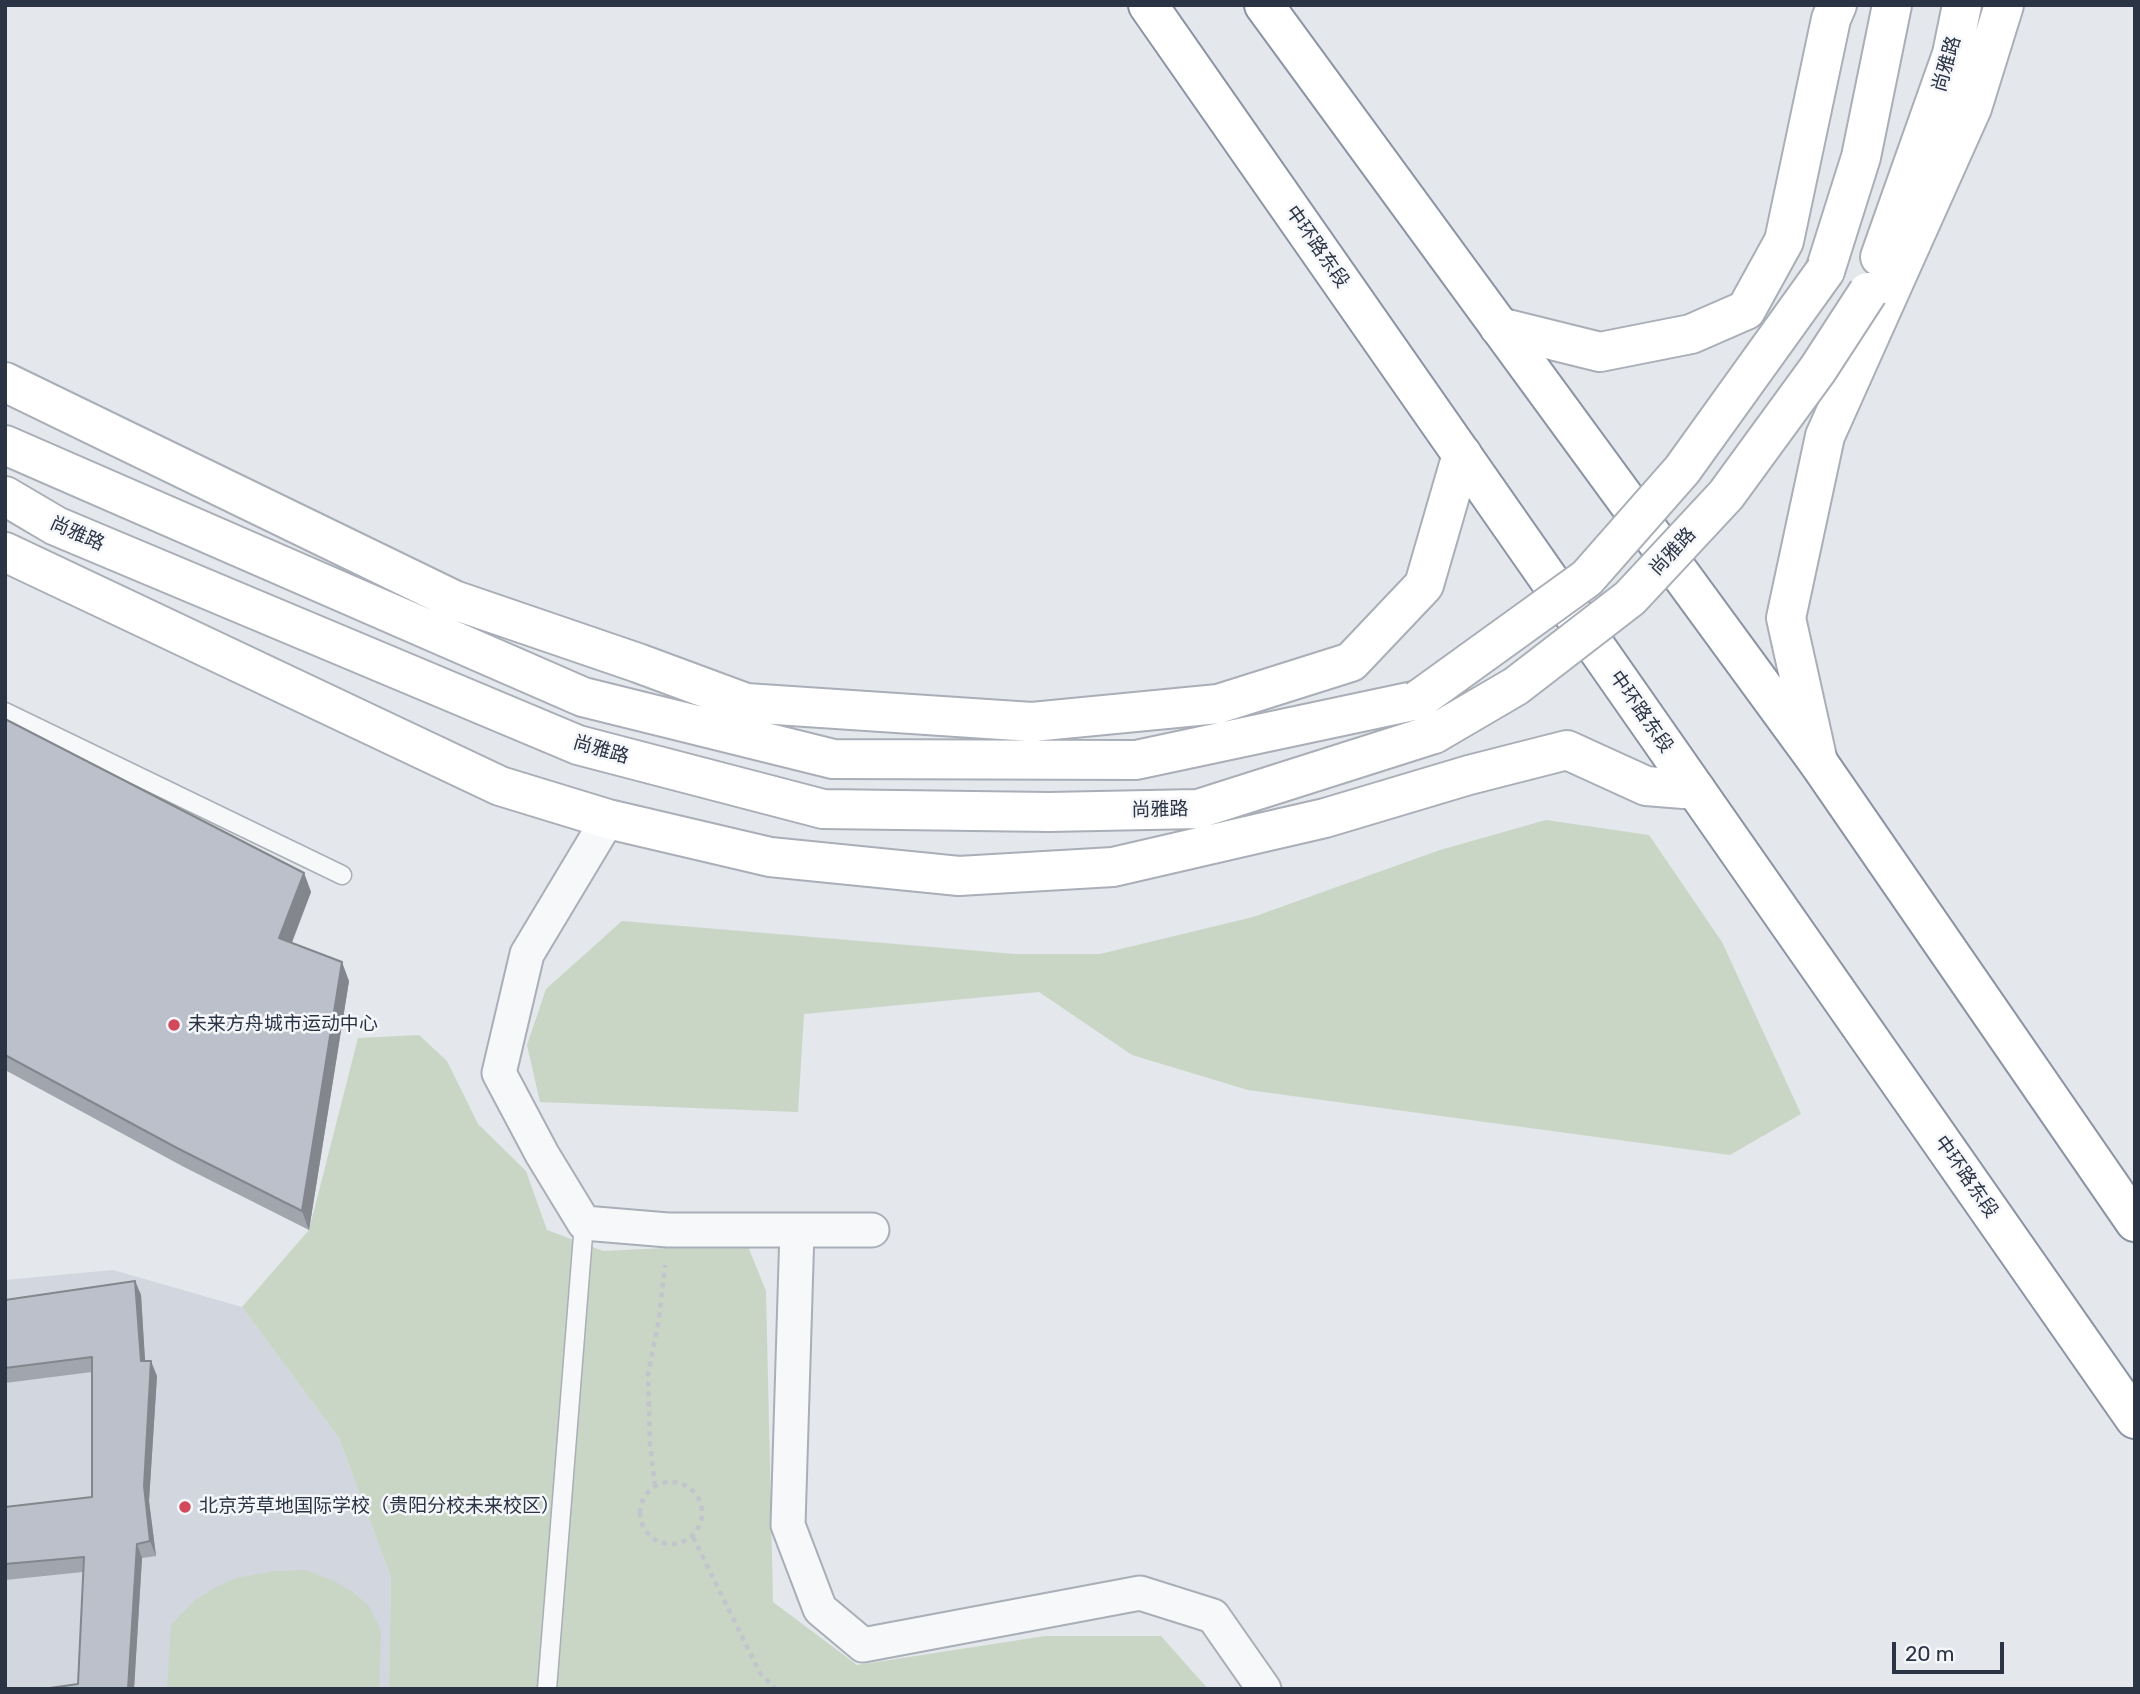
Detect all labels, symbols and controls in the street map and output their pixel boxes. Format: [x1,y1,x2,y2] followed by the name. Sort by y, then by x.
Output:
[1928,33,1966,95] street label: 尚雅路
[1280,202,1354,292] street label: 中环路东段
[46,512,108,556] street label: 尚雅路
[1645,523,1701,581] street label: 尚雅路
[1604,667,1678,757] street label: 中环路东段
[570,731,632,769] street label: 尚雅路
[1131,798,1189,822] street label: 尚雅路
[188,1014,378,1036] place label: 未来方舟城市运动中心
[166,1017,182,1033] marker: 未来方舟城市运动中心
[1929,1132,2003,1222] street label: 中环路东段
[199,1496,560,1518] place label: 北京芳草地国际学校（贵阳分校未来校区）
[177,1499,193,1515] marker: 北京芳草地国际学校（贵阳分校未来校区）
[1895,1628,2007,1672] scale bar
[1905,1641,1954,1666] text: 20 m

